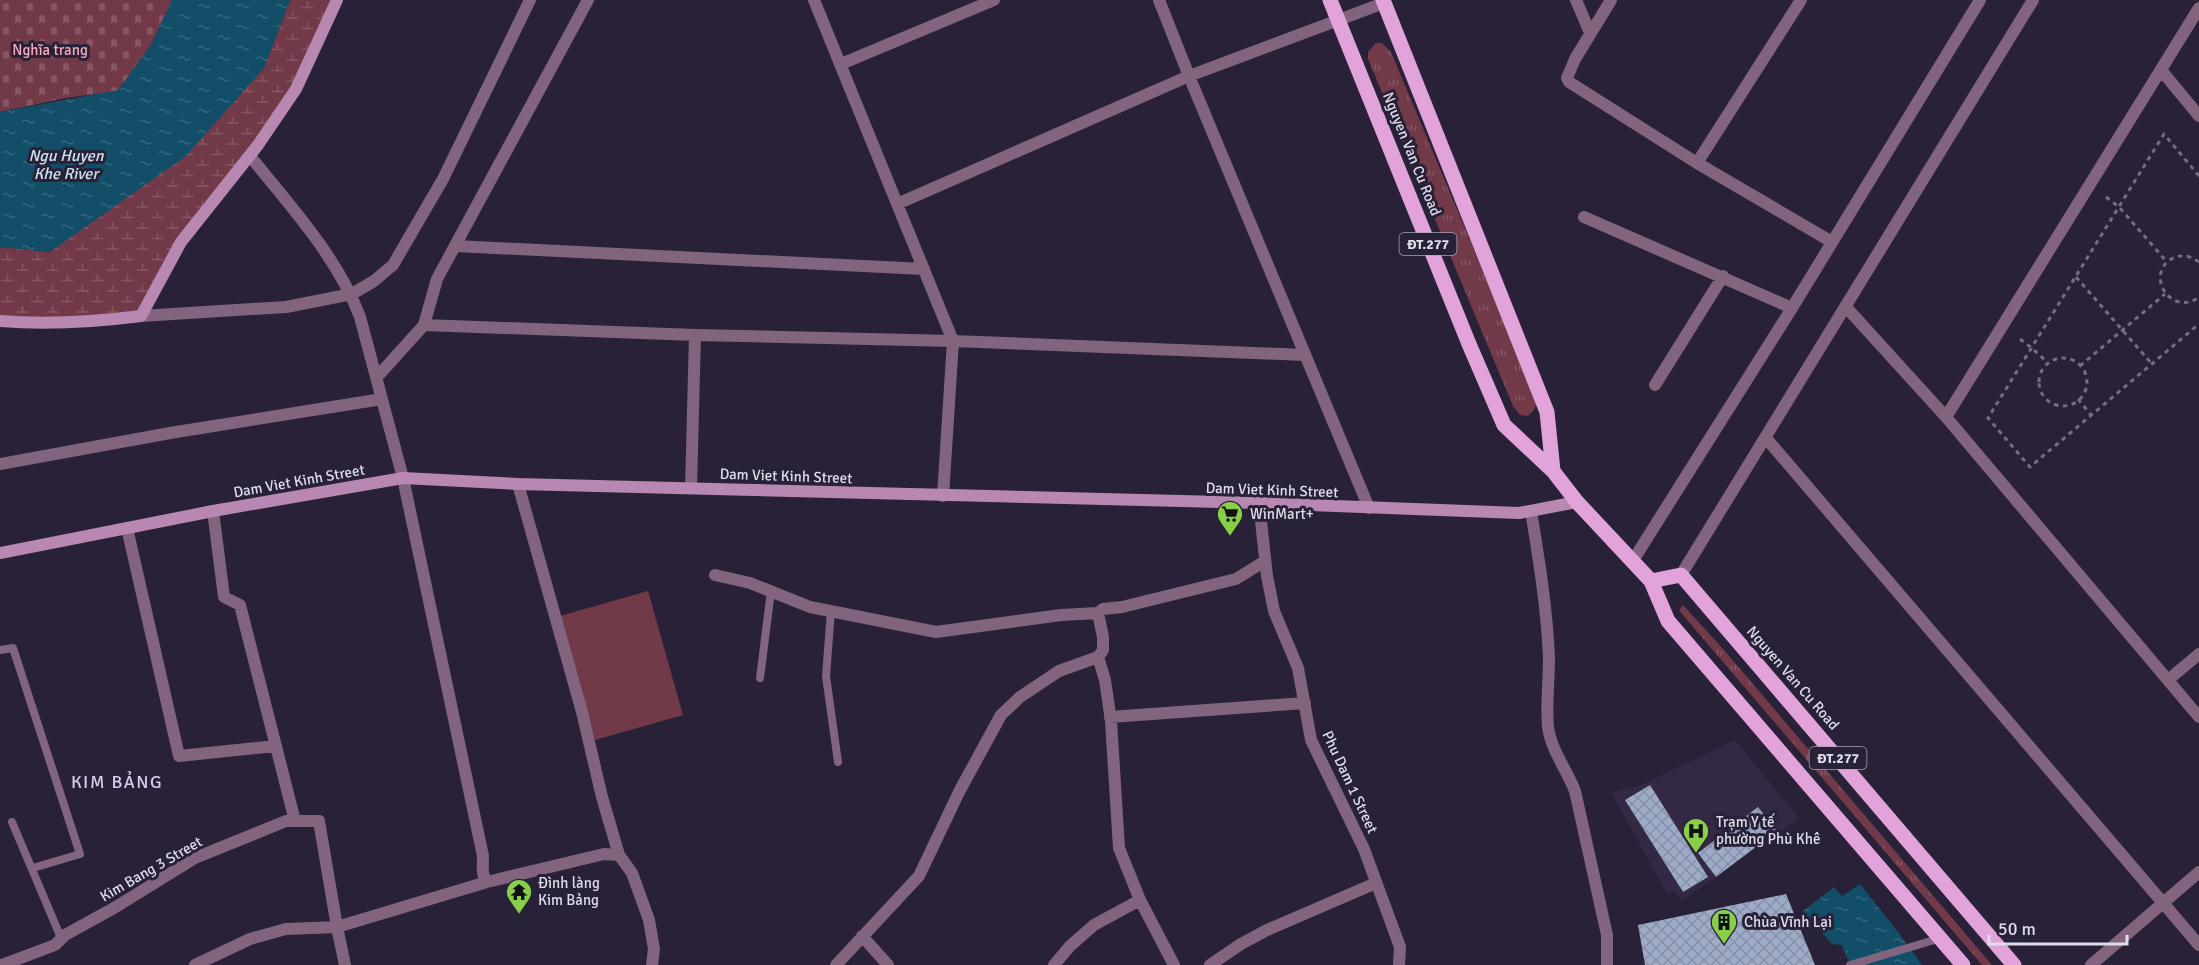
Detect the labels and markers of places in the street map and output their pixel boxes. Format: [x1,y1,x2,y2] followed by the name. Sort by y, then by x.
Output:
[1215,499,1245,537] supermarket icon: WinMart+
[1250,505,1314,523] place label: WinMart+
[1716,813,1820,848] place label: Trạm Y tế phường Phù Khê
[1681,816,1711,854] hospital icon: Trạm Y tế phường Phù Khê
[538,874,600,909] place label: Đình làng Kim Bảng
[504,877,534,915] temple icon: Đình làng Kim Bảng
[1709,907,1739,945] building icon: Chùa Vĩnh Lại
[1744,913,1832,931] place label: Chùa Vĩnh Lại

